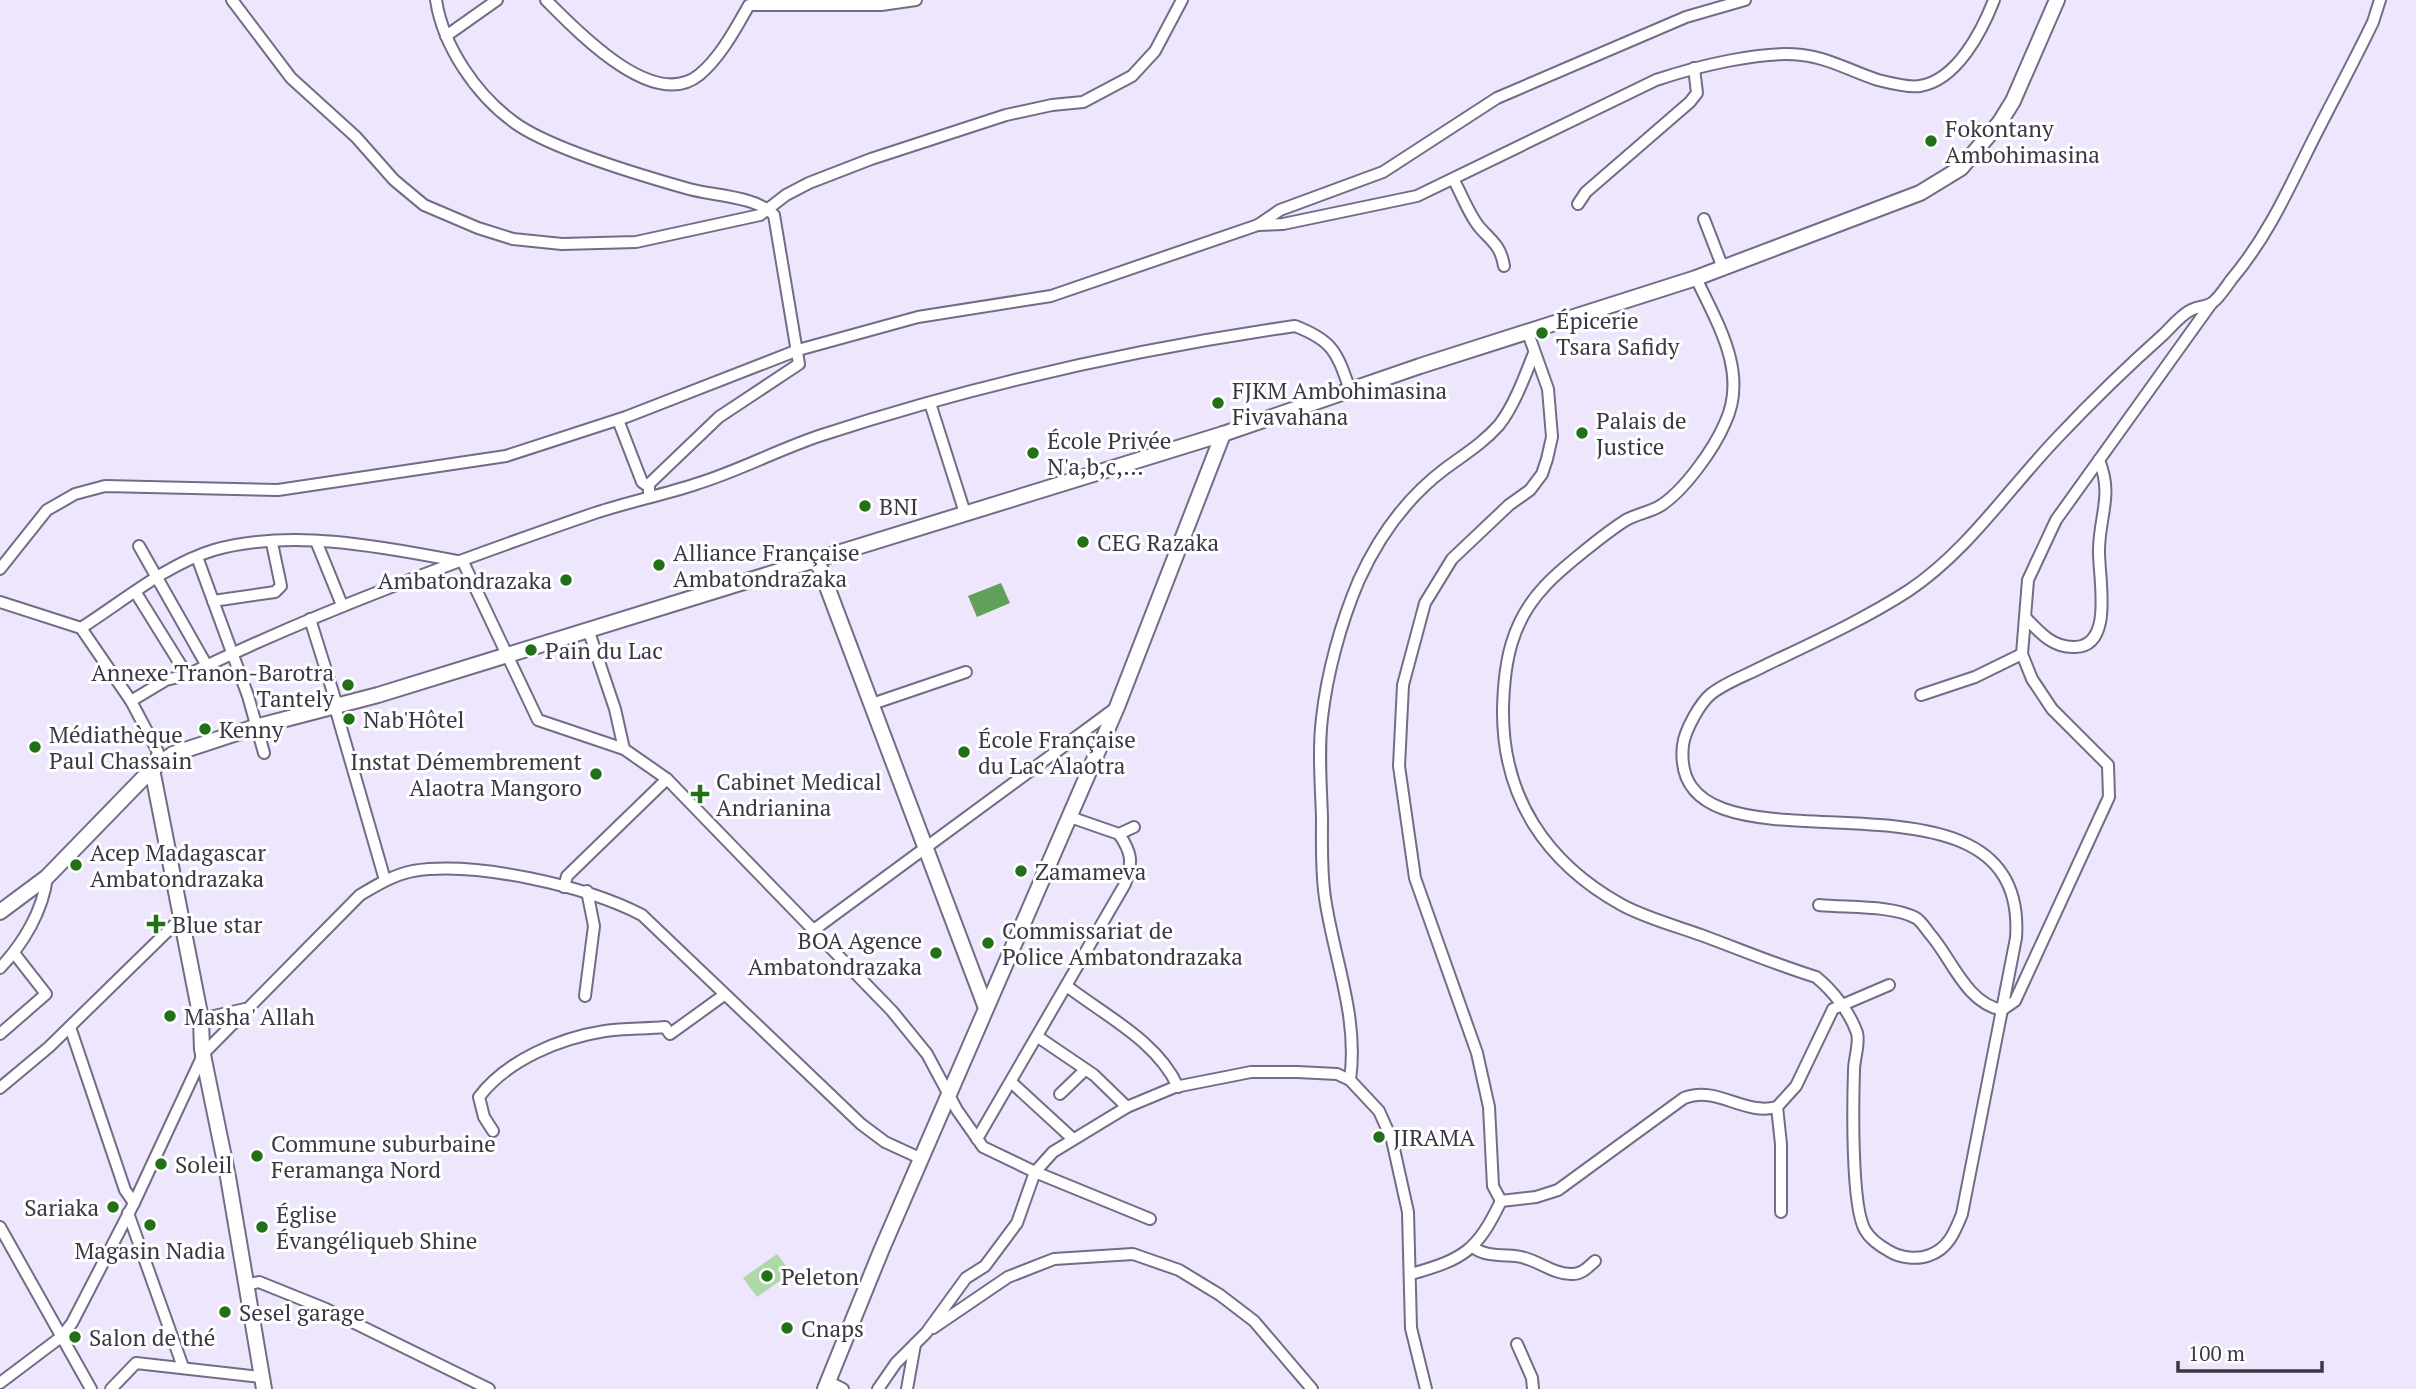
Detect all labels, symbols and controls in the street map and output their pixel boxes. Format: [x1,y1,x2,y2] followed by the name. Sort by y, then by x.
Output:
[1945,113,2100,170] place label: Fokontany Ambohimasina
[1923,133,1939,149] marker: Fokontany Ambohimasina
[1556,305,1680,362] place label: Épicerie Tsara Safidy
[1534,325,1550,341] marker: Épicerie Tsara Safidy
[1232,375,1448,432] place label: FJKM Ambohimasina Fivavahana
[1210,395,1226,411] marker: FJKM Ambohimasina Fivavahana
[1596,405,1687,462] place label: Palais de Justice
[1047,425,1171,482] place label: École Privée N'a,b,c,...
[1574,425,1590,441] marker: Palais de Justice
[1025,445,1041,461] marker: École Privée N'a,b,c,...
[879,491,918,522] place label: BNI
[857,498,873,514] marker: BNI
[1097,527,1220,558] place label: CEG Razaka
[1075,534,1091,550] marker: CEG Razaka
[673,537,860,594] place label: Alliance Française Ambatondrazaka
[651,557,667,573] marker: Alliance Française Ambatondrazaka
[378,565,552,596] place label: Ambatondrazaka
[558,572,574,588] marker: Ambatondrazaka
[545,635,663,666] place label: Pain du Lac
[523,642,539,658] marker: Pain du Lac
[91,657,334,714] place label: Annexe Tranon-Barotra Tantely
[340,677,356,693] marker: Annexe Tranon-Barotra Tantely
[363,704,464,735] place label: Nab'Hôtel
[341,711,357,727] marker: Nab'Hôtel
[219,714,284,745] place label: Kenny
[49,719,192,776] place label: Médiathèque Paul Chassain
[197,721,213,737] marker: Kenny
[978,724,1136,781] place label: École Française du Lac Alaotra
[27,739,43,755] marker: Médiathèque Paul Chassain
[956,744,972,760] marker: École Française du Lac Alaotra
[350,746,582,803] place label: Instat Démembrement Alaotra Mangoro
[588,766,604,782] marker: Instat Démembrement Alaotra Mangoro
[716,766,882,823] place label: Cabinet Medical Andrianina
[690,784,710,804] marker: Cabinet Medical Andrianina
[90,837,266,894] place label: Acep Madagascar Ambatondrazaka
[1035,856,1147,887] place label: Zamameva
[68,857,84,873] marker: Acep Madagascar Ambatondrazaka
[1013,863,1029,879] marker: Zamameva
[172,909,263,940] place label: Blue star
[146,914,166,934] marker: Blue star
[1002,915,1243,972] place label: Commissariat de Police Ambatondrazaka
[748,925,922,982] place label: BOA Agence Ambatondrazaka
[980,935,996,951] marker: Commissariat de Police Ambatondrazaka
[928,945,944,961] marker: BOA Agence Ambatondrazaka
[184,1001,315,1032] place label: Masha' Allah
[162,1008,178,1024] marker: Masha' Allah
[1393,1122,1475,1153] place label: JIRAMA
[271,1128,496,1185] place label: Commune suburbaine Feramanga Nord
[1371,1129,1387,1145] marker: JIRAMA
[249,1148,265,1164] marker: Commune suburbaine Feramanga Nord
[175,1149,232,1180] place label: Soleil
[153,1156,169,1172] marker: Soleil
[24,1192,99,1223] place label: Sariaka
[105,1199,121,1215] marker: Sariaka
[276,1199,477,1256] place label: Église Évangéliqueb Shine
[142,1217,158,1233] marker: Magasin Nadia
[254,1219,270,1235] marker: Église Évangéliqueb Shine
[74,1235,226,1266] place label: Magasin Nadia
[781,1261,859,1292] place label: Peleton
[759,1268,775,1284] marker: Peleton
[239,1297,365,1328] place label: Sesel garage
[217,1304,233,1320] marker: Sesel garage
[801,1313,864,1344] place label: Cnaps
[779,1320,795,1336] marker: Cnaps
[89,1322,215,1353] place label: Salon de thé
[67,1329,83,1345] marker: Salon de thé
[2178,1330,2322,1374] scale bar
[2188,1339,2245,1367] text: 100 m

